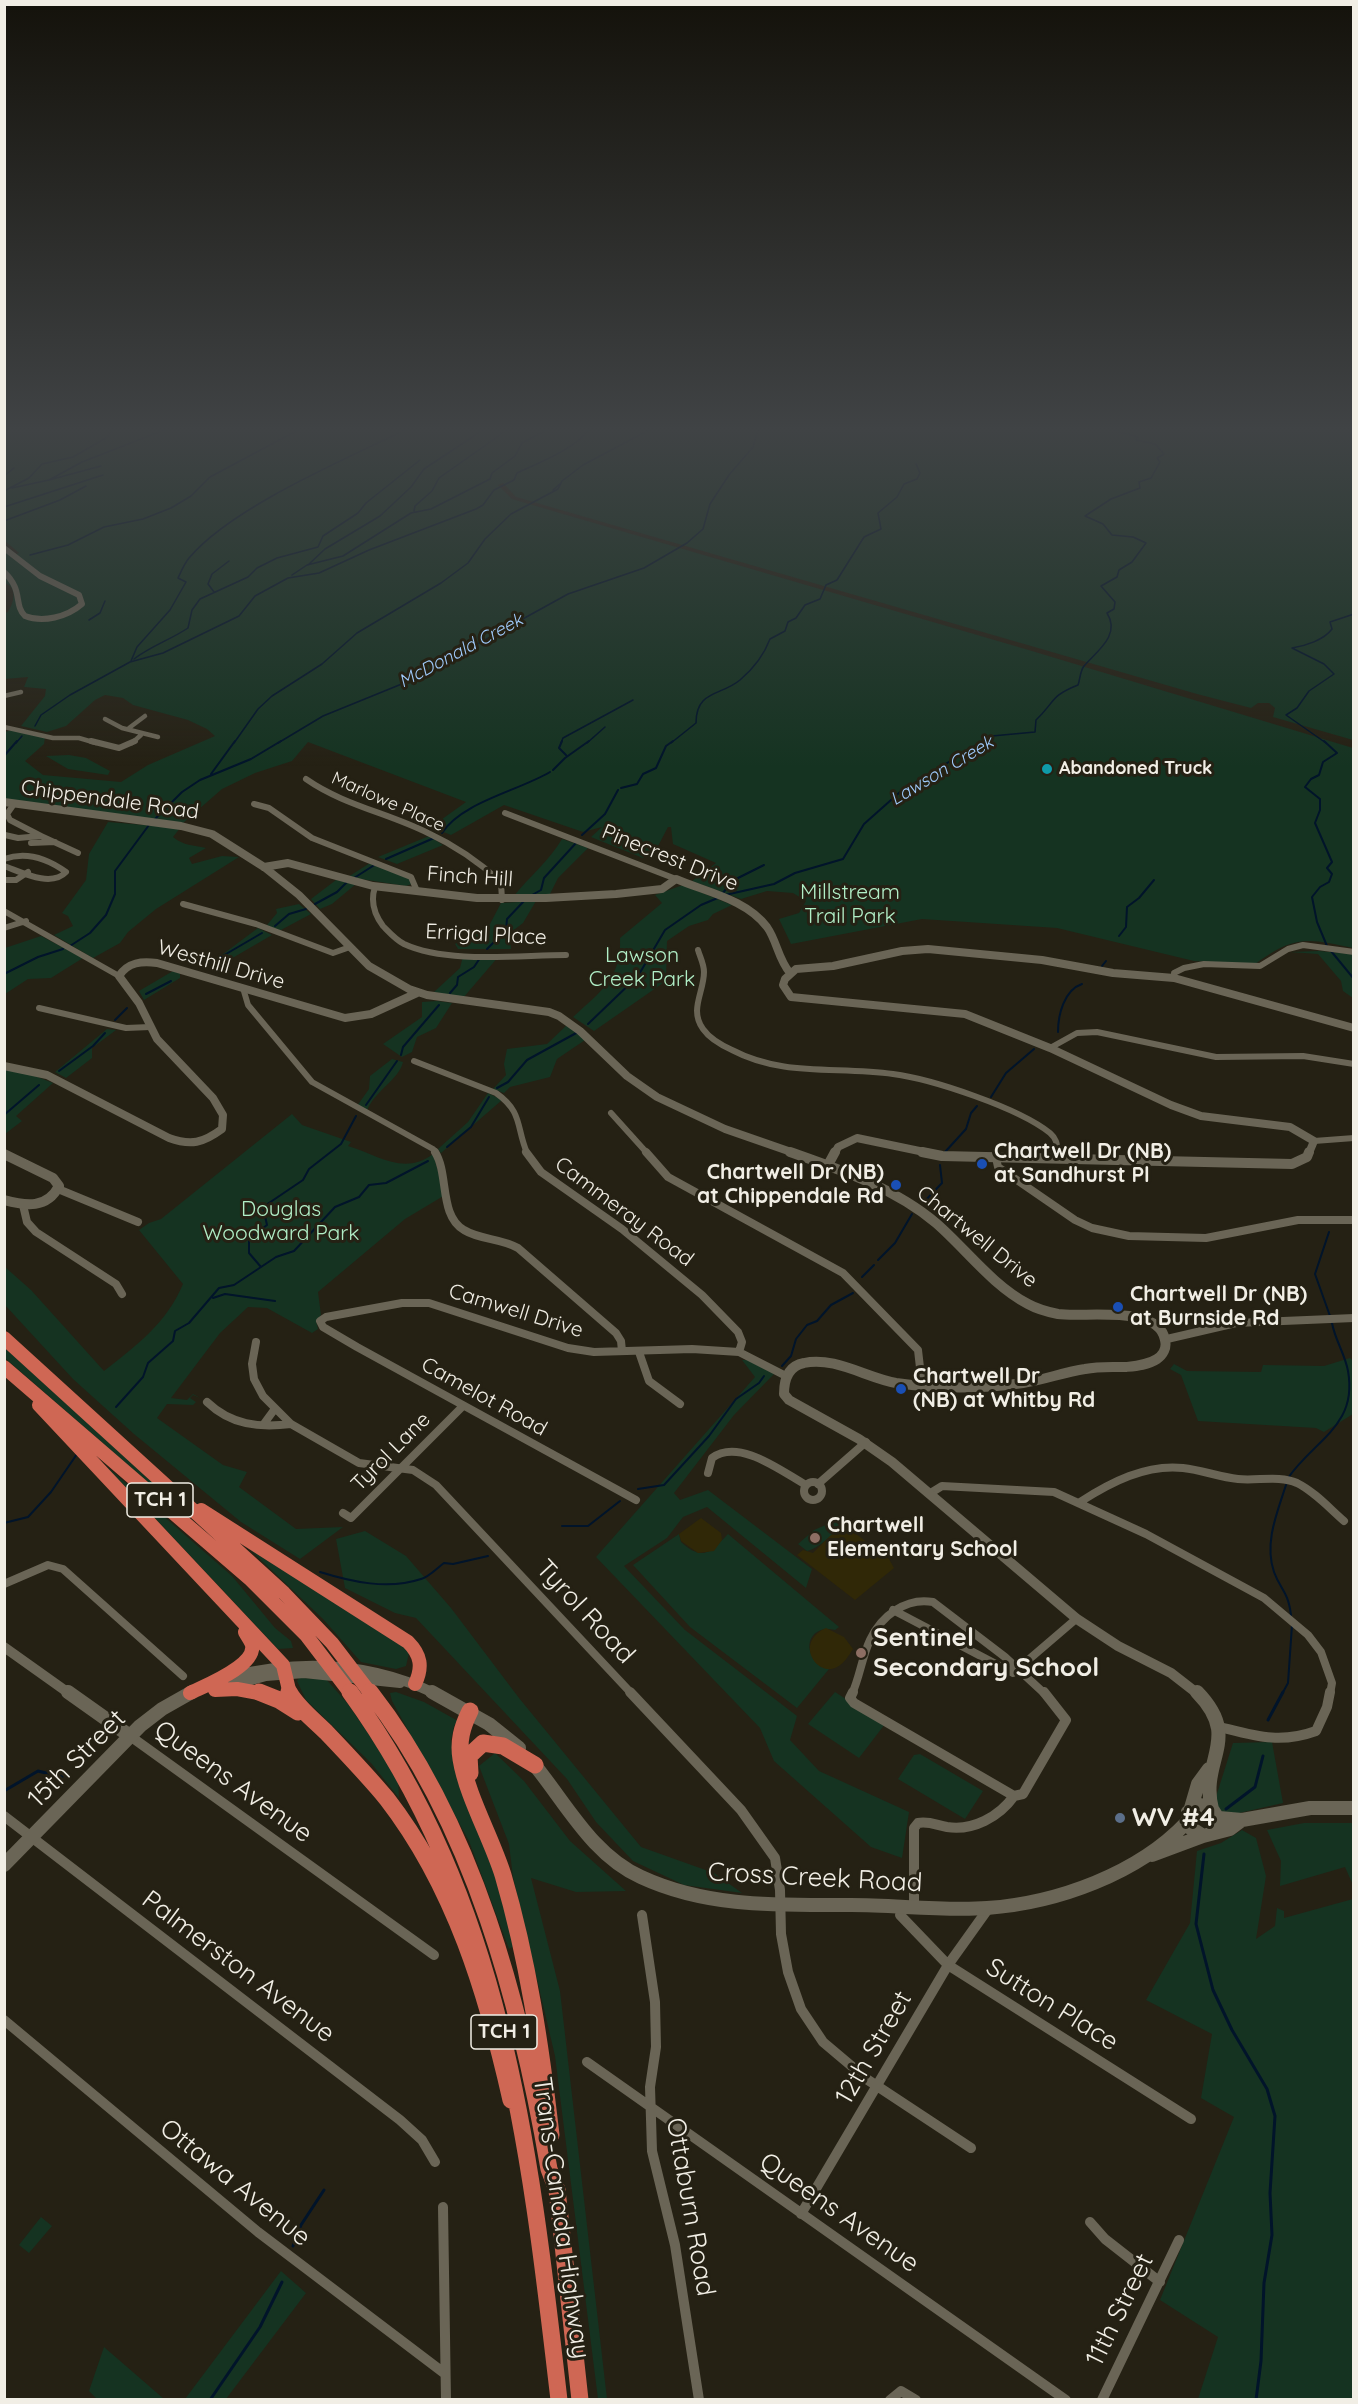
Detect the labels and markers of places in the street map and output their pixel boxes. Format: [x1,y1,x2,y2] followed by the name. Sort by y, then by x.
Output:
[1059,758,1212,780] place label: Abandoned Truck
[1040,762,1054,776] marker: Abandoned Truck
[994,1139,1171,1189] place label: Chartwell Dr (NB) at Sandhurst Pl
[975,1157,989,1171] marker: Chartwell Dr (NB) at Sandhurst Pl
[697,1160,884,1210] place label: Chartwell Dr (NB) at Chippendale Rd
[889,1178,903,1192] marker: Chartwell Dr (NB) at Chippendale Rd
[1130,1282,1307,1332] place label: Chartwell Dr (NB) at Burnside Rd
[1111,1300,1125,1314] marker: Chartwell Dr (NB) at Burnside Rd
[913,1364,1095,1414] place label: Chartwell Dr (NB) at Whitby Rd
[894,1382,908,1396] marker: Chartwell Dr (NB) at Whitby Rd
[827,1513,1018,1563] place label: Chartwell Elementary School
[808,1531,822,1545] marker: Chartwell Elementary School
[873,1622,1099,1684] place label: Sentinel Secondary School
[854,1646,868,1660] marker: Sentinel Secondary School
[1132,1802,1215,1834] place label: WV #4
[1113,1811,1127,1825] marker: WV #4

